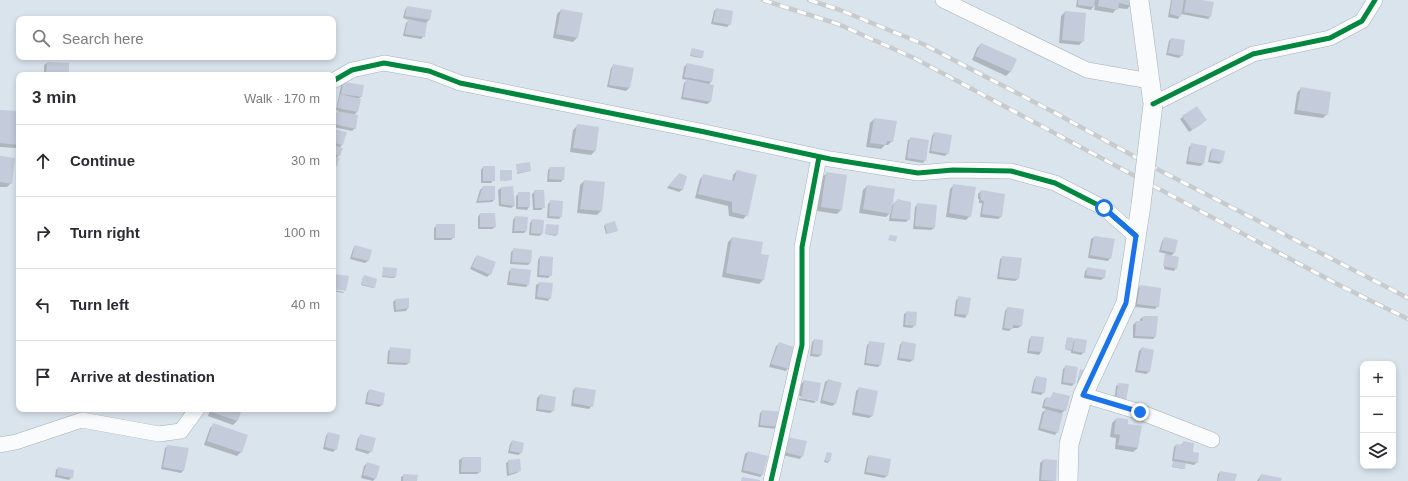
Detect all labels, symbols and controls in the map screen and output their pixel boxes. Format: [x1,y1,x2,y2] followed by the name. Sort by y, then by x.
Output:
[16,16,336,60] search box
[30,27,52,49] icon: search
[62,30,144,47] text: Search here
[32,88,76,107] text: 3 min
[244,91,320,106] text: Walk · 170 m
[32,150,54,172] icon: ahead
[70,152,135,169] text: Continue
[291,153,320,168] text: 30 m
[1095,199,1113,217] route start
[32,222,54,244] icon: right
[70,224,140,241] text: Turn right
[284,225,320,240] text: 100 m
[32,294,54,316] icon: left
[70,296,129,313] text: Turn left
[291,297,320,312] text: 40 m
[1360,361,1396,469] map controls
[1360,361,1396,397] button: +
[32,366,54,388] icon: arrive
[70,368,215,385] text: Arrive at destination
[1360,397,1396,433] button: −
[1131,403,1149,421] route end
[1360,433,1396,469] button: layers

